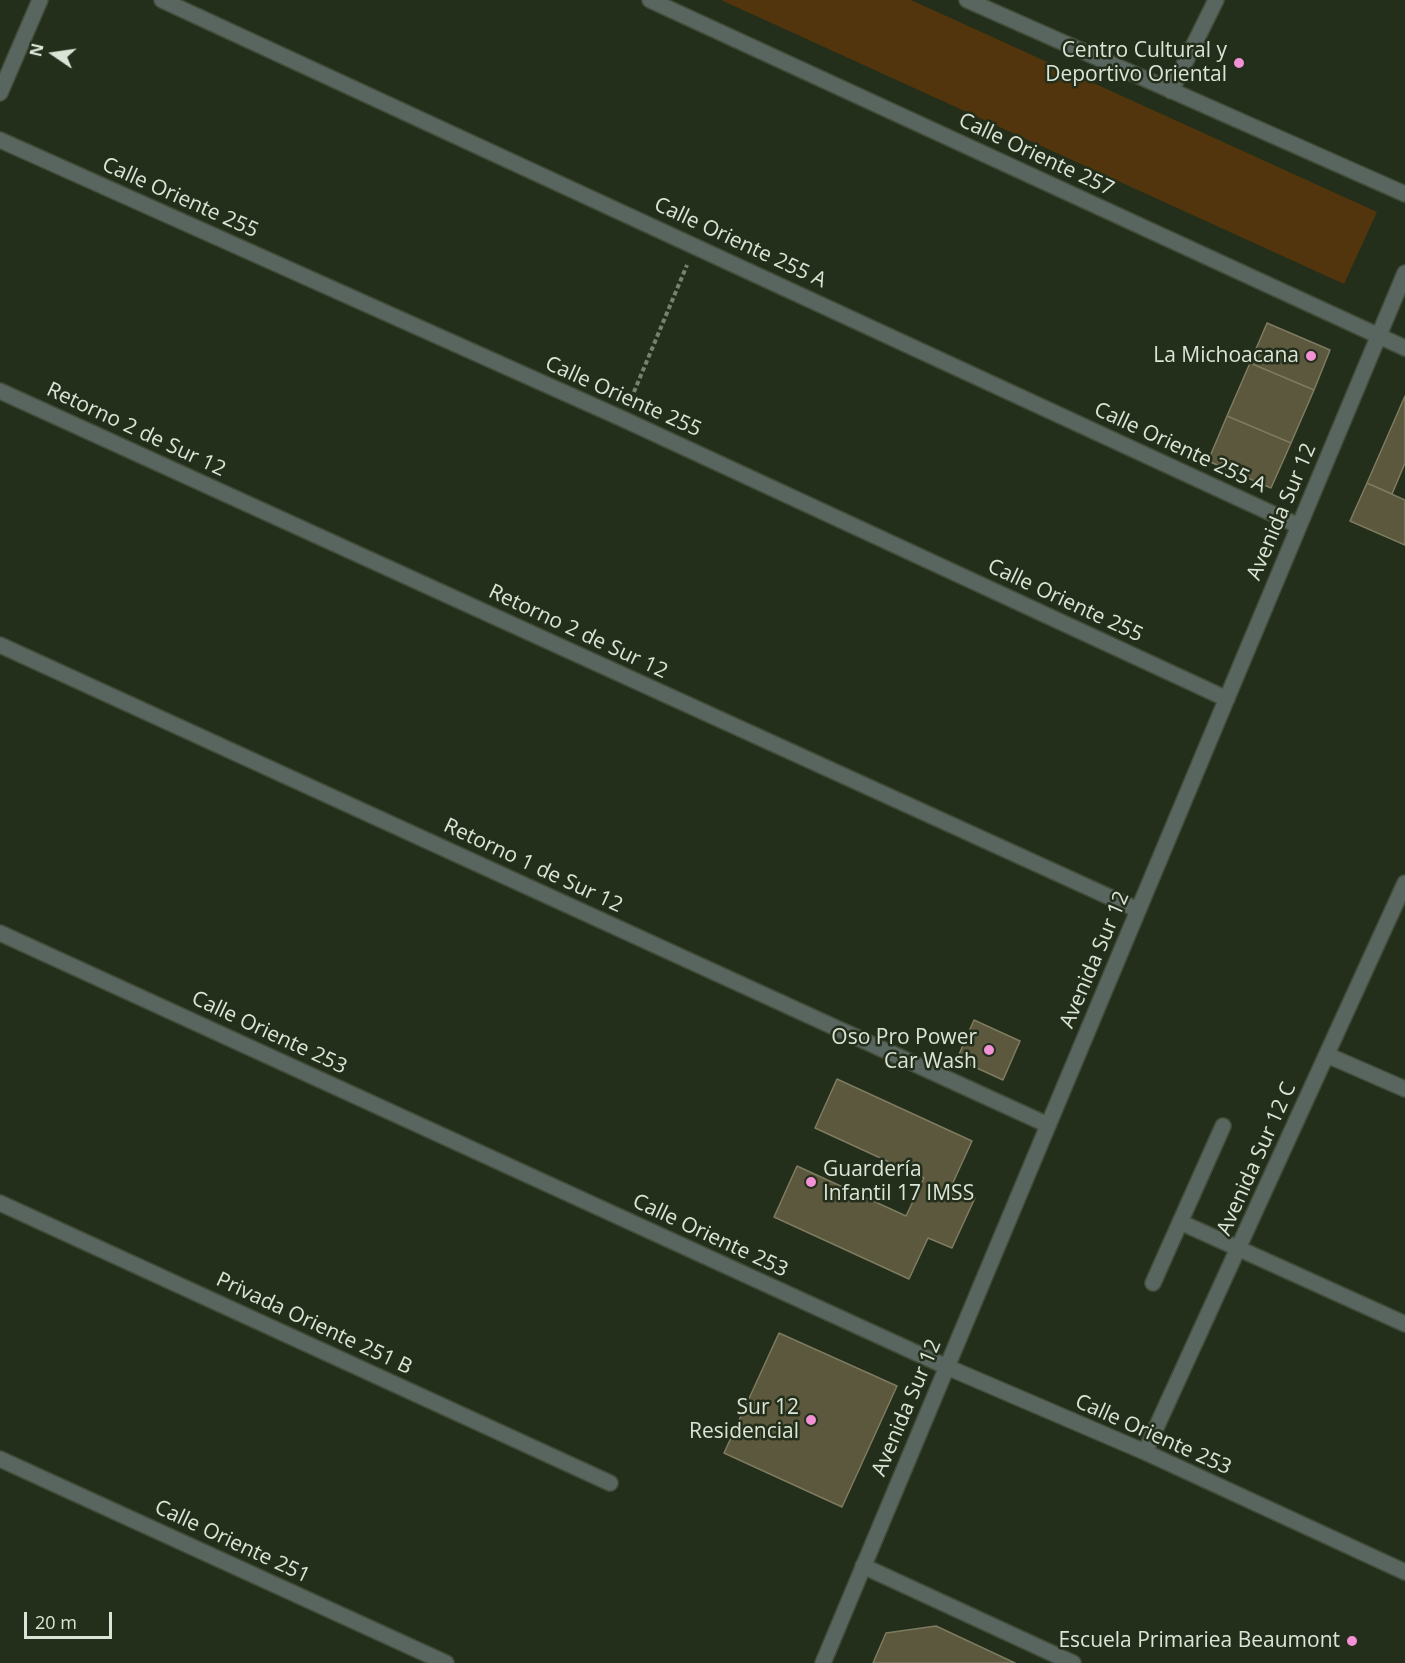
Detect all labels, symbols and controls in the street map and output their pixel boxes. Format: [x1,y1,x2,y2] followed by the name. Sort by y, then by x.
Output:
[24,24,84,84] north arrow
[1045,38,1227,88] place label: Centro Cultural y Deportivo Oriental
[24,41,49,59] text: N
[1232,56,1246,70] marker: Centro Cultural y Deportivo Oriental
[954,108,1118,202] street label: Calle Oriente 257
[98,152,262,244] street label: Calle Oriente 255
[650,192,830,294] street label: Calle Oriente 255 A
[1153,343,1299,369] place label: La Michoacana
[1304,349,1318,363] marker: La Michoacana
[541,351,705,443] street label: Calle Oriente 255
[43,377,229,483] street label: Retorno 2 de Sur 12
[1090,397,1270,499] street label: Calle Oriente 255 A
[1242,440,1322,584] street label: Avenida Sur 12
[983,554,1147,648] street label: Calle Oriente 255
[485,579,671,685] street label: Retorno 2 de Sur 12
[440,813,626,919] street label: Retorno 1 de Sur 12
[1055,888,1135,1032] street label: Avenida Sur 12
[187,986,351,1080] street label: Calle Oriente 253
[831,1025,977,1075] place label: Oso Pro Power Car Wash
[982,1043,996,1057] marker: Oso Pro Power Car Wash
[1212,1079,1302,1239] street label: Avenida Sur 12 C
[823,1157,974,1207] place label: Guardería Infantil 17 IMSS
[804,1175,818,1189] marker: Guardería Infantil 17 IMSS
[628,1189,792,1283] street label: Calle Oriente 253
[212,1268,416,1380] street label: Privada Oriente 251 B
[867,1336,947,1480] street label: Avenida Sur 12
[1071,1389,1235,1481] street label: Calle Oriente 253
[689,1395,799,1445] place label: Sur 12 Residencial
[804,1413,818,1427] marker: Sur 12 Residencial
[150,1495,314,1589] street label: Calle Oriente 251
[27,1600,116,1638] scale bar
[35,1610,77,1634] text: 20 m
[1058,1628,1340,1654] place label: Escuela Primariea Beaumont
[1345,1634,1359,1648] marker: Escuela Primariea Beaumont

